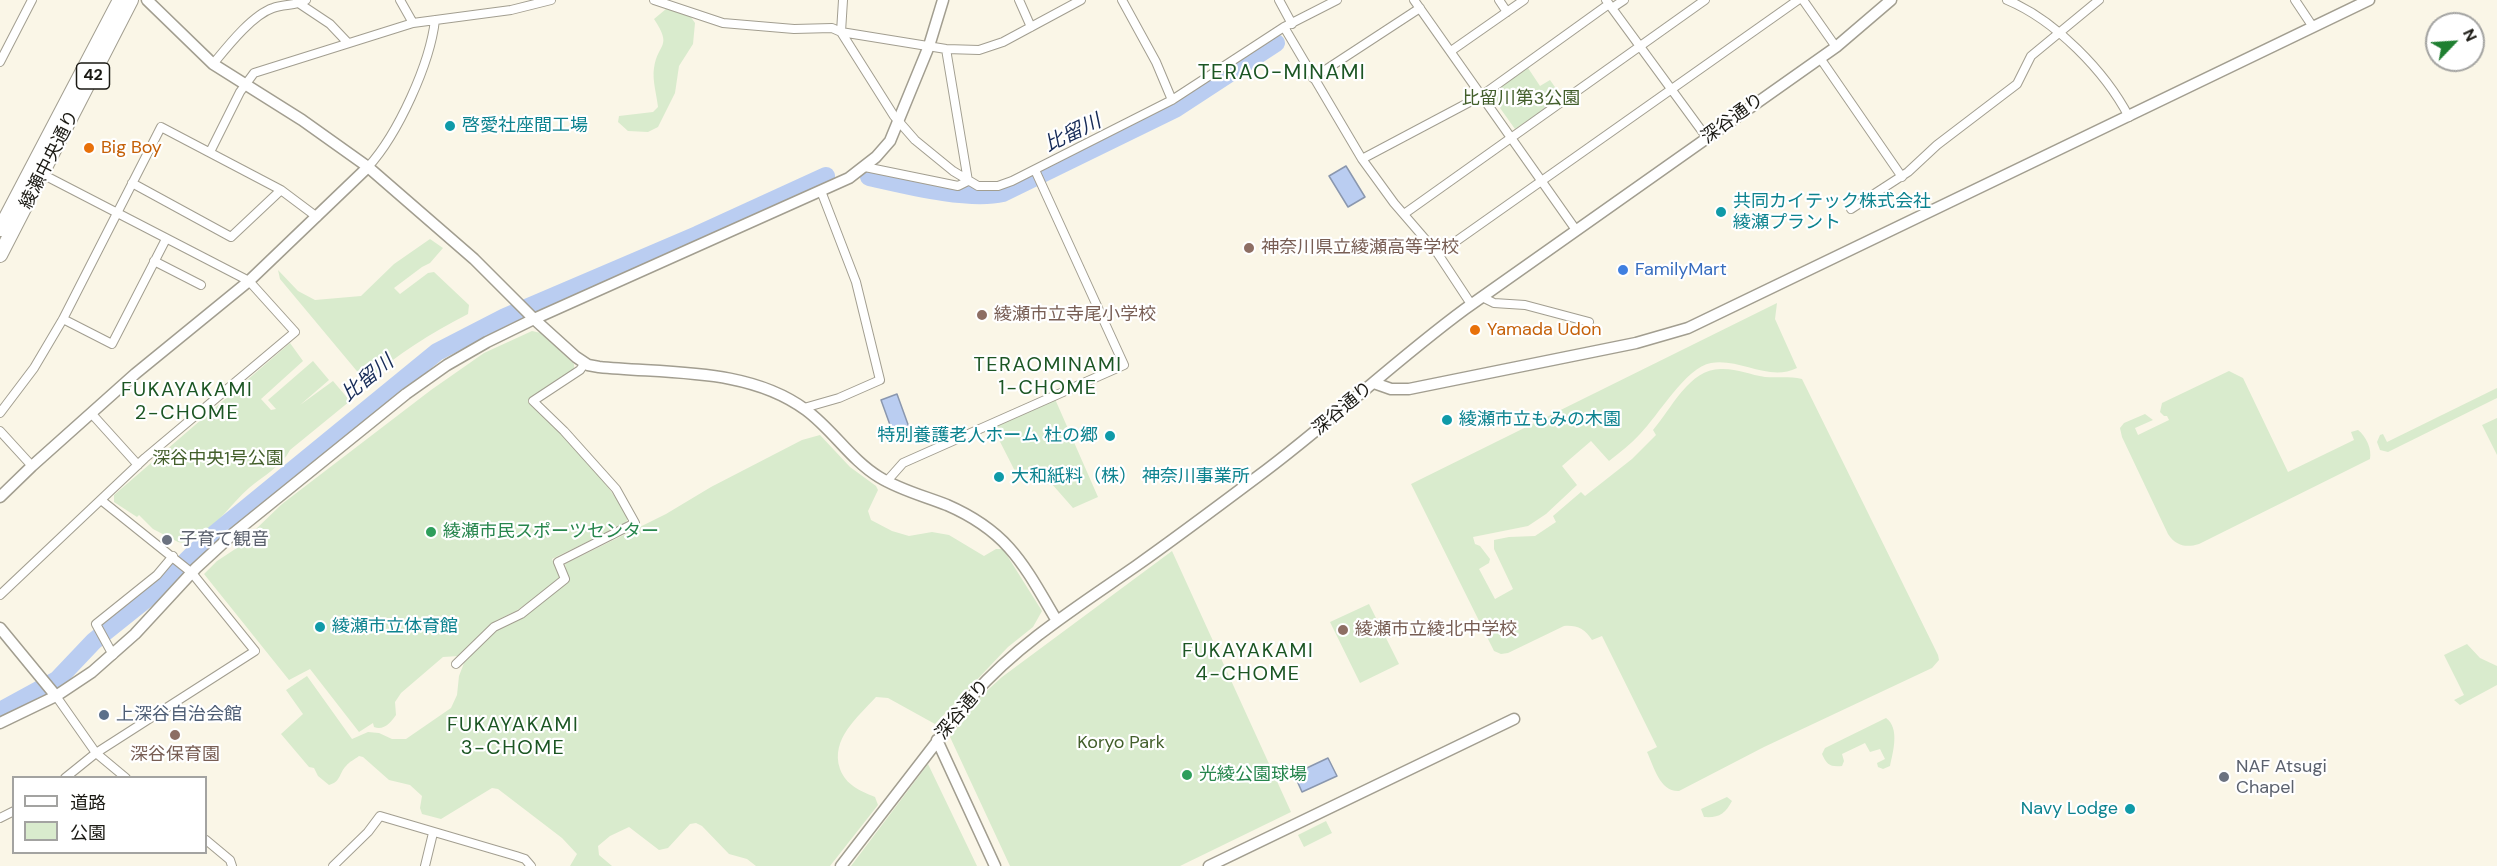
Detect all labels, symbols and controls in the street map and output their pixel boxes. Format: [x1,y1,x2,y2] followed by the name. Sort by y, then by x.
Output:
[2425,12,2485,72] north arrow
[2458,25,2482,45] text: N
[1198,60,1366,86] district label: TERAO-MINAMI
[76,63,110,89] road number: 42
[1462,88,1580,110] park label: 比留川第3公園
[1698,89,1768,149] street label: 深谷通り
[16,107,84,213] street label: 綾瀬中央通り
[1041,110,1105,158] water label: 比留川
[462,115,588,137] place label: 啓愛社座間工場
[443,119,457,133] marker: 啓愛社座間工場
[101,137,162,159] place label: Big Boy
[82,141,96,155] marker: Big Boy
[1733,191,1931,234] place label: 共同カイテック株式会社 綾瀬プラント
[1714,205,1728,219] marker: 共同カイテック株式会社 綾瀬プラント
[1261,237,1459,259] place label: 神奈川県立綾瀬高等学校
[1242,241,1256,255] marker: 神奈川県立綾瀬高等学校
[1635,259,1727,281] place label: FamilyMart
[1616,263,1630,277] marker: FamilyMart
[994,304,1156,326] place label: 綾瀬市立寺尾小学校
[975,308,989,322] marker: 綾瀬市立寺尾小学校
[1487,319,1602,341] place label: Yamada Udon
[1468,323,1482,337] marker: Yamada Udon
[337,351,399,407] water label: 比留川
[974,354,1122,401] district label: TERAOMINAMI 1-CHOME
[1308,378,1378,440] street label: 深谷通り
[121,379,253,426] district label: FUKAYAKAMI 2-CHOME
[1459,409,1621,431] place label: 綾瀬市立もみの木園
[1440,413,1454,427] marker: 綾瀬市立もみの木園
[877,425,1098,447] place label: 特別養護老人ホーム 杜の郷
[1103,429,1117,443] marker: 特別養護老人ホーム 杜の郷
[152,448,284,470] park label: 深谷中央1号公園
[1011,466,1250,488] place label: 大和紙料（株） 神奈川事業所
[992,470,1006,484] marker: 大和紙料（株） 神奈川事業所
[443,521,659,543] place label: 綾瀬市民スポーツセンター
[424,525,438,539] marker: 綾瀬市民スポーツセンター
[179,529,269,551] place label: 子育て観音
[160,533,174,547] marker: 子育て観音
[332,616,458,638] place label: 綾瀬市立体育館
[1355,619,1517,641] place label: 綾瀬市立綾北中学校
[313,620,327,634] marker: 綾瀬市立体育館
[1336,623,1350,637] marker: 綾瀬市立綾北中学校
[1182,640,1314,687] district label: FUKAYAKAMI 4-CHOME
[932,675,994,745] street label: 深谷通り
[116,704,242,726] place label: 上深谷自治会館
[97,708,111,722] marker: 上深谷自治会館
[447,714,579,761] district label: FUKAYAKAMI 3-CHOME
[168,728,182,742] marker: 深谷保育園
[1077,732,1165,754] park label: Koryo Park
[130,744,220,766] place label: 深谷保育園
[2236,756,2327,798] place label: NAF Atsugi Chapel
[1199,764,1307,786] place label: 光綾公園球場
[1180,768,1194,782] marker: 光綾公園球場
[2217,770,2231,784] marker: NAF Atsugi Chapel
[12,776,207,854] legend
[70,791,106,815] text: 道路
[2021,798,2118,820] place label: Navy Lodge
[2123,802,2137,816] marker: Navy Lodge
[70,821,106,845] text: 公園

